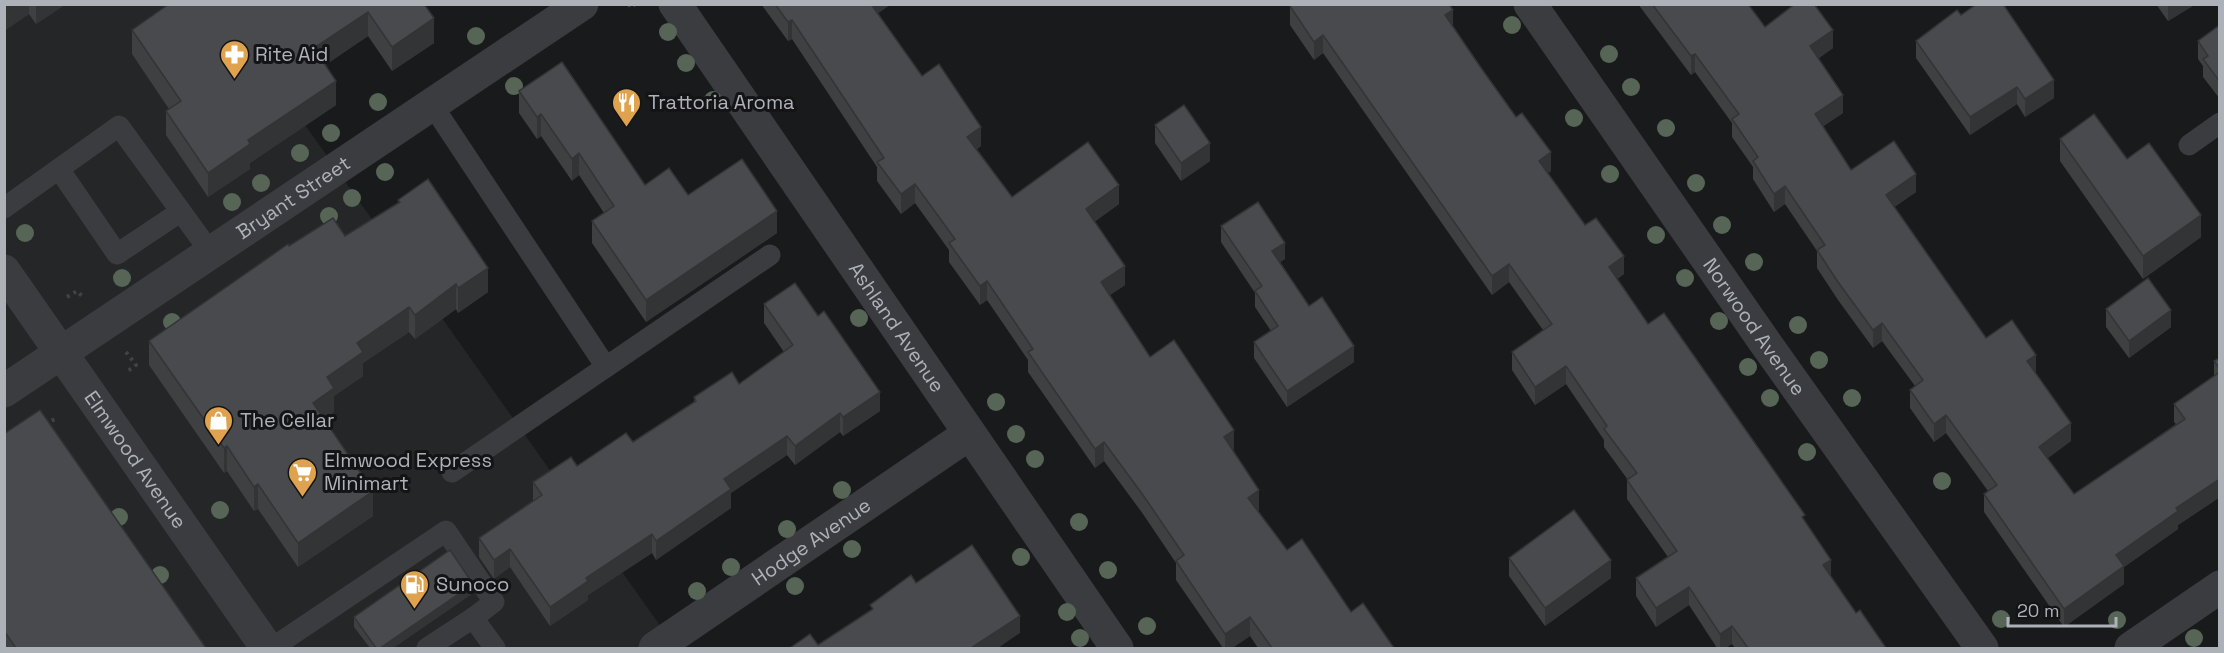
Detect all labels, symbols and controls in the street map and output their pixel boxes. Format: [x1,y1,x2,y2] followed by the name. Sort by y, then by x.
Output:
[218,38,250,80] pharmacy icon: Rite Aid
[255,41,328,67] place label: Rite Aid
[611,86,643,128] restaurant icon: Trattoria Aroma
[648,89,795,115] place label: Trattoria Aroma
[231,150,355,245] street label: Bryant Street
[1697,253,1812,401] street label: Norwood Avenue
[843,257,951,397] street label: Ashland Avenue
[79,386,193,534] street label: Elmwood Avenue
[203,404,235,446] shop icon: The Cellar
[240,407,335,433] place label: The Cellar
[324,447,492,496] place label: Elmwood Express Minimart
[287,456,319,498] supermarket icon: Elmwood Express Minimart
[747,492,876,591] street label: Hodge Avenue
[399,568,431,610] fuel station icon: Sunoco
[436,571,509,597] place label: Sunoco
[2008,590,2116,628] scale bar
[2017,599,2060,622] text: 20 m

